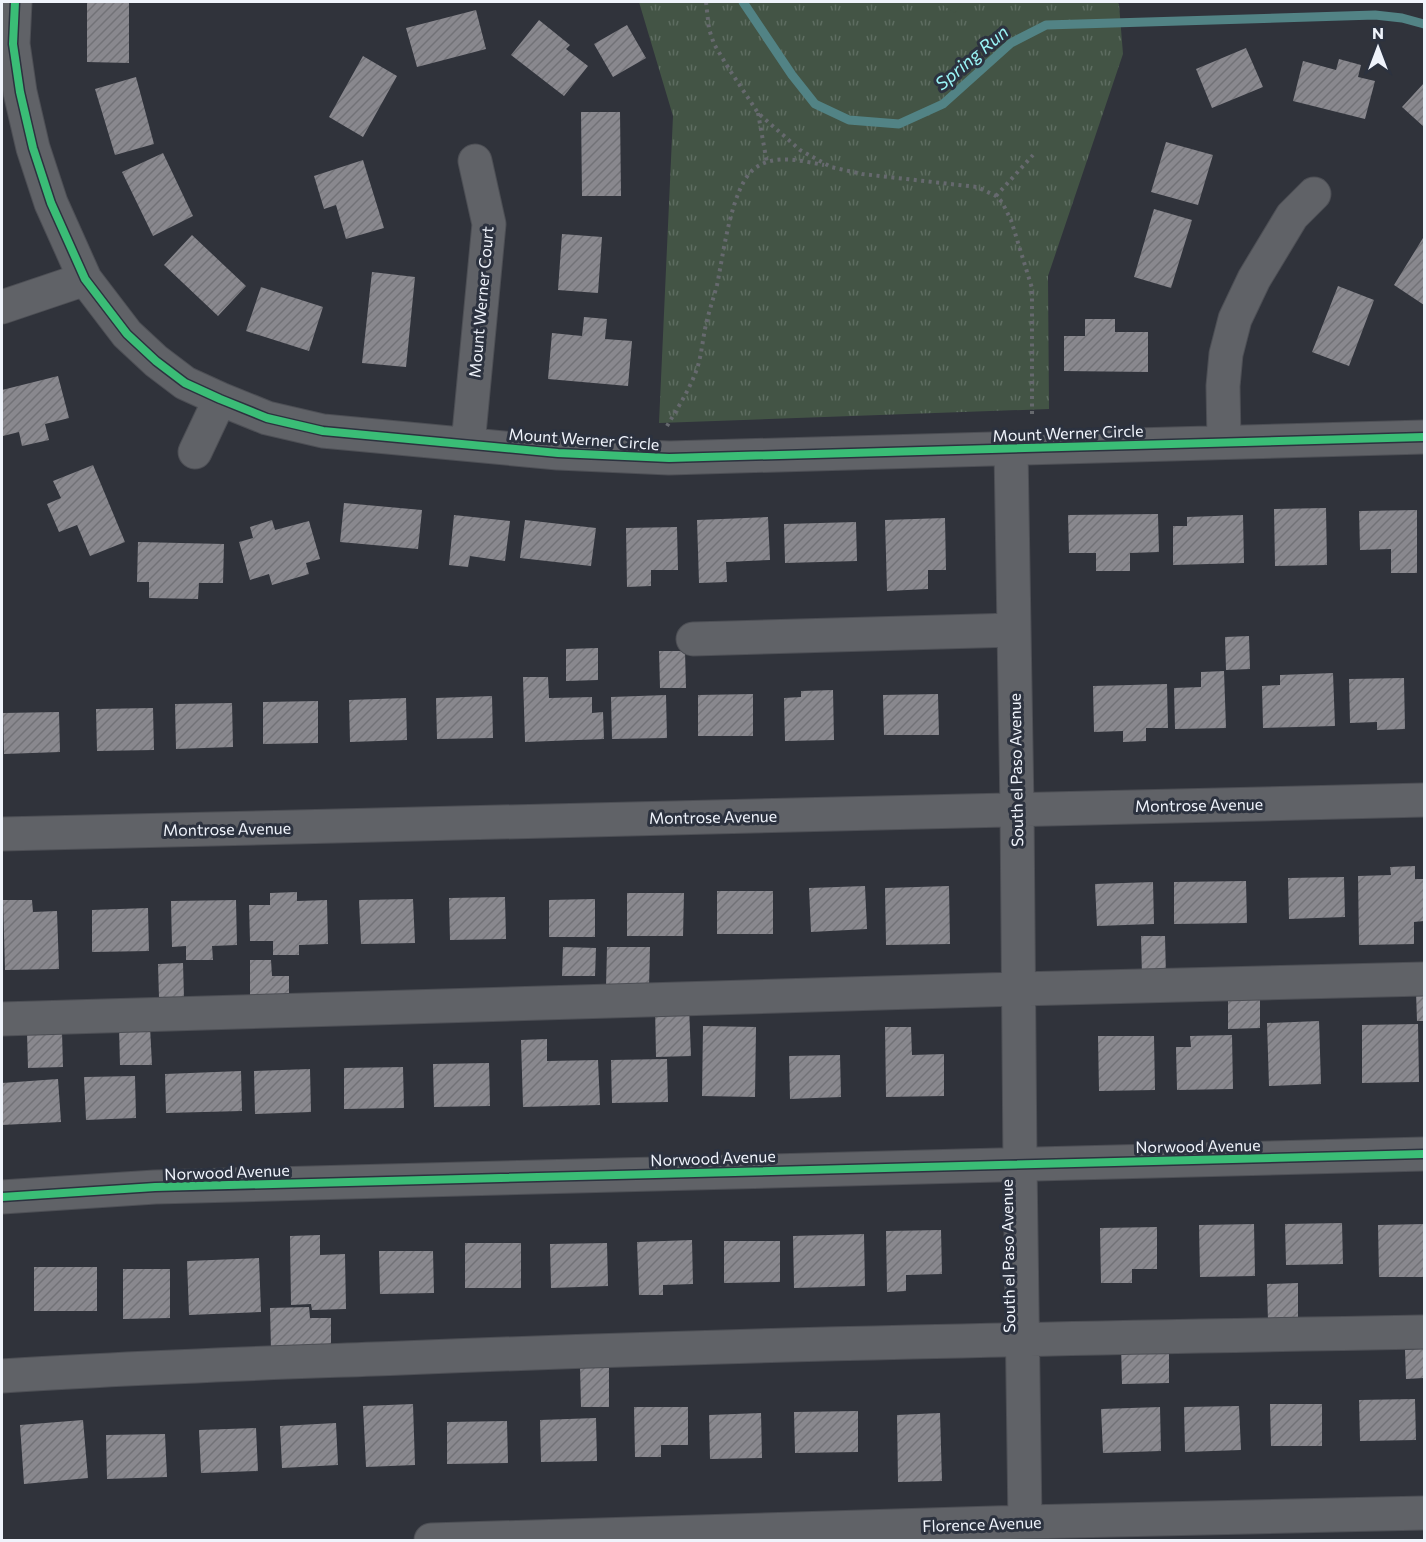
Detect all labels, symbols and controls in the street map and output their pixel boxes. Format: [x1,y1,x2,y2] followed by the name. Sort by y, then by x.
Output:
[1348,18,1408,78] north arrow
[930,20,1012,94] water label: Spring Run
[1372,23,1384,42] text: N
[464,225,497,379] street label: Mount Werner Court
[992,420,1144,445] street label: Mount Werner Circle
[508,424,660,453] street label: Mount Werner Circle
[1005,693,1026,847] street label: South el Paso Avenue
[1135,794,1263,815] street label: Montrose Avenue
[649,806,777,827] street label: Montrose Avenue
[163,818,291,839] street label: Montrose Avenue
[1135,1135,1261,1156] street label: Norwood Avenue
[650,1146,776,1169] street label: Norwood Avenue
[164,1160,290,1183] street label: Norwood Avenue
[997,1179,1018,1333] street label: South el Paso Avenue
[922,1512,1042,1535] street label: Florence Avenue

